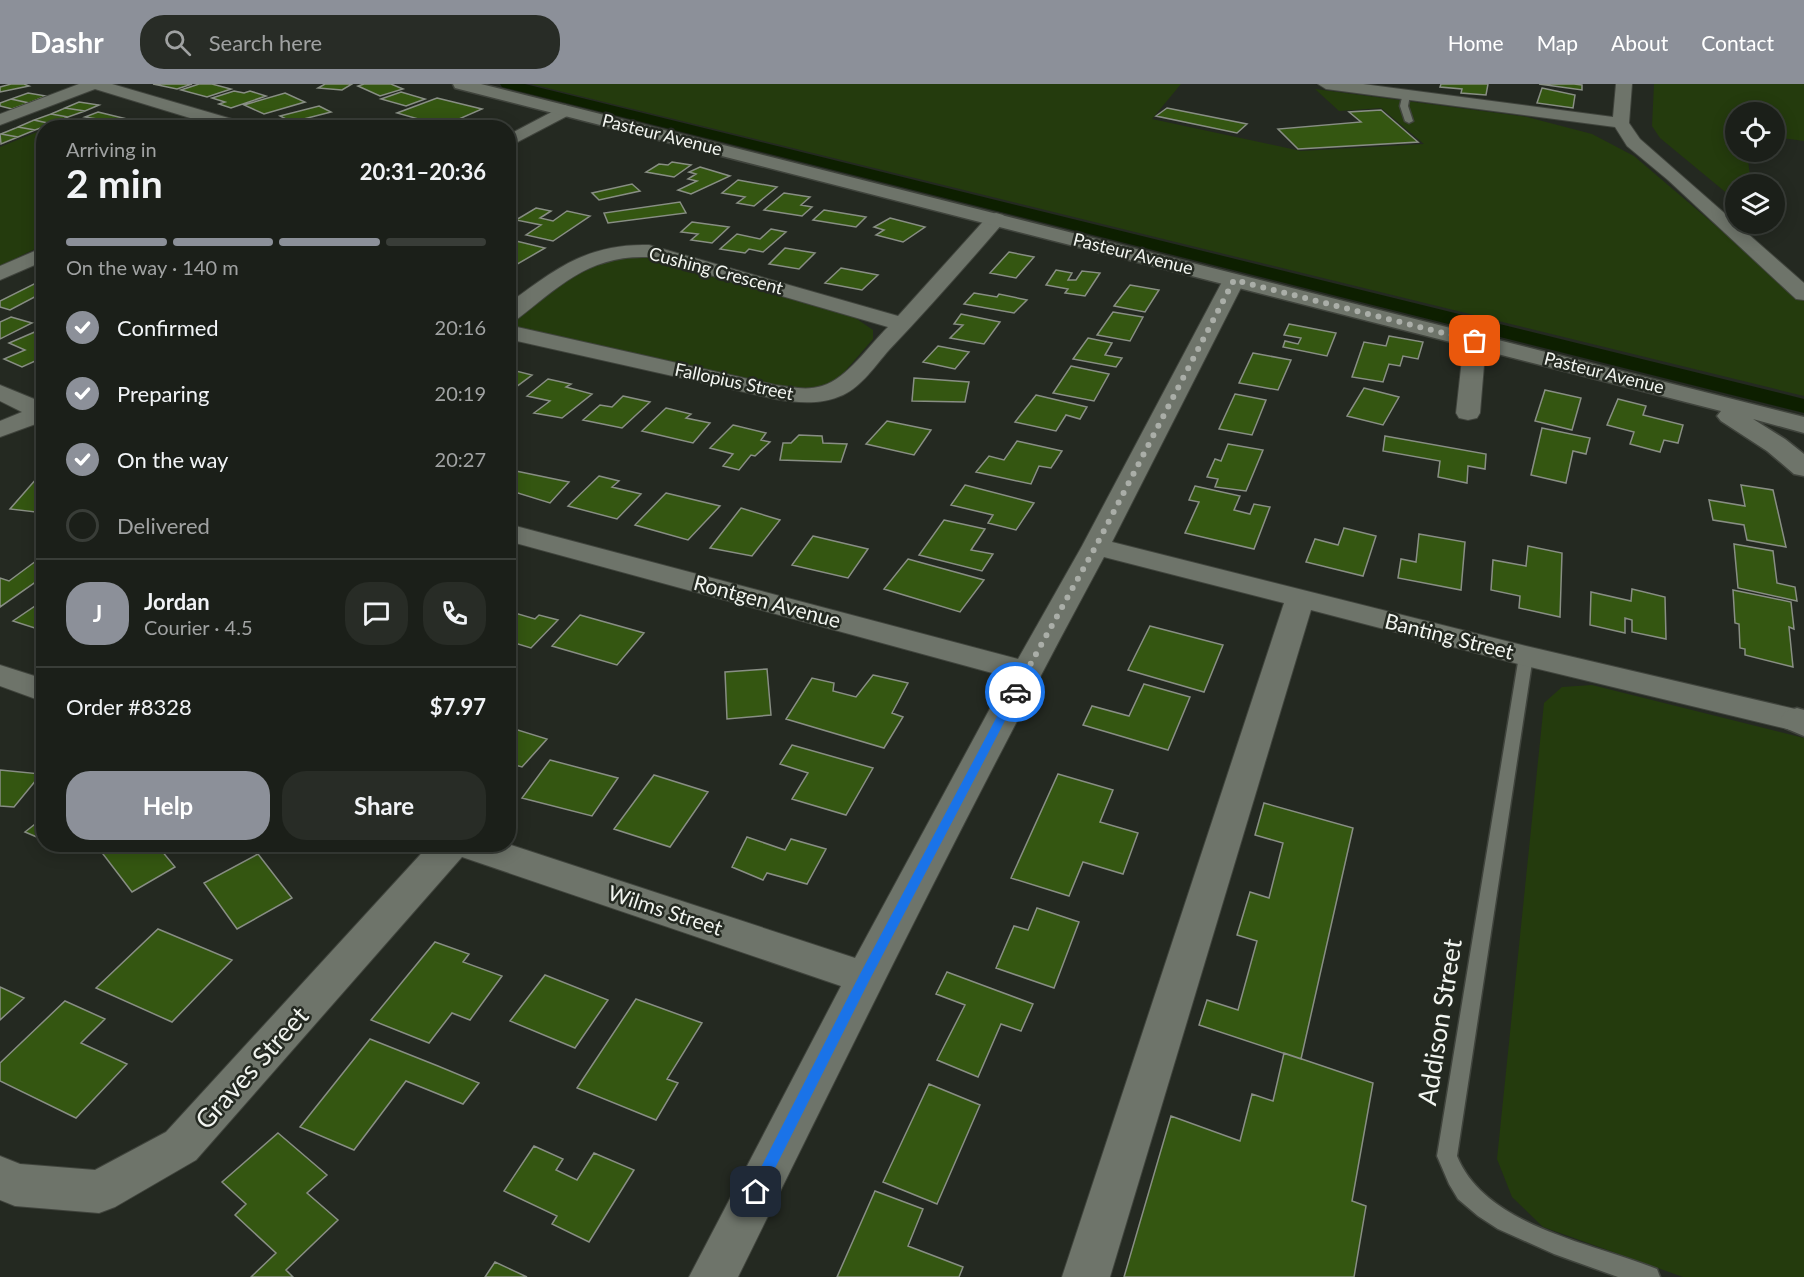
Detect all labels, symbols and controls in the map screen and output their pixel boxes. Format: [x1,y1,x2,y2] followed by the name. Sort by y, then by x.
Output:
[140,15,560,69] search box
[30,25,104,59] text: Dashr
[161,26,194,59] icon: search
[209,29,322,56] text: Search here
[1448,30,1504,55] text: Home
[1537,30,1578,55] text: Map
[1611,30,1668,55] text: About
[1701,30,1774,55] text: Contact
[1725,102,1785,234] map controls
[1725,102,1785,162] button: locate
[600,108,725,160] street label: Pasteur Avenue
[66,137,157,161] text: Arriving in
[360,158,486,185] text: 20:31–20:36
[66,160,163,206] text: 2 min
[1725,174,1785,234] button: layers
[1071,227,1196,279] street label: Pasteur Avenue
[647,242,786,299] street label: Cushing Crescent
[66,255,239,279] text: On the way · 140 m
[66,311,99,344] icon: check
[117,314,219,341] text: Confirmed
[435,315,486,339] text: 20:16
[1449,315,1500,366] pin
[1458,324,1491,357] icon: bag
[1542,346,1667,398] street label: Pasteur Avenue
[673,358,796,404] street label: Fallopius Street
[66,377,99,410] icon: check
[117,380,209,407] text: Preparing
[435,381,486,405] text: 20:19
[66,443,99,476] icon: check
[117,446,228,473] text: On the way
[435,447,486,471] text: 20:27
[117,512,210,539] text: Delivered
[691,569,844,632] street label: Rontgen Avenue
[345,582,408,645] button: chat
[423,582,486,645] button: phone
[144,588,210,615] text: Jordan
[93,600,102,627] text: J
[1382,607,1517,664] street label: Banting Street
[144,615,253,639] text: Courier · 4.5
[985,662,1045,722] courier
[999,676,1032,709] icon: car
[66,693,192,720] text: Order #8328
[430,693,486,720] text: $7.97
[66,771,270,840] button: Help
[282,771,486,840] button: Share
[605,879,726,940] street label: Wilms Street
[1410,936,1468,1107] street label: Addison Street
[188,999,315,1135] street label: Graves Street
[730,1166,781,1217] pin
[739,1175,772,1208] icon: home

